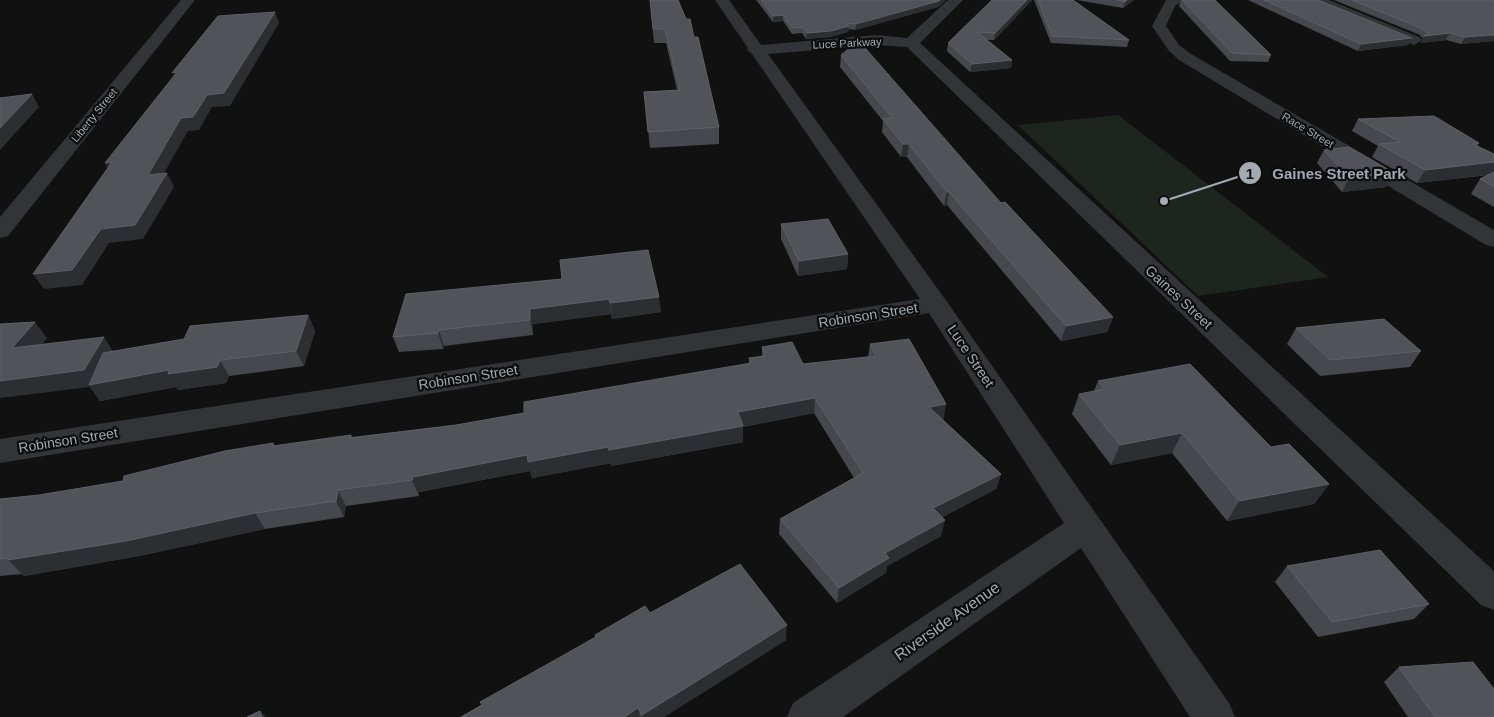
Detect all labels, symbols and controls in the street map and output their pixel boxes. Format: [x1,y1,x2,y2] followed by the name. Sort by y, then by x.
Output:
[812,35,882,51] street label: Luce Parkway
[69,86,119,144] street label: Liberty Street
[1280,110,1336,150] street label: Race Street
[1237,158,1416,188] callout: Gaines Street Park
[1246,165,1254,182] text: 1
[1272,165,1406,182] text: Gaines Street Park
[1142,262,1216,332] street label: Gaines Street
[817,299,919,331] street label: Robinson Street
[944,322,998,390] street label: Luce Street
[417,361,519,393] street label: Robinson Street
[17,424,119,456] street label: Robinson Street
[891,578,1003,664] street label: Riverside Avenue

